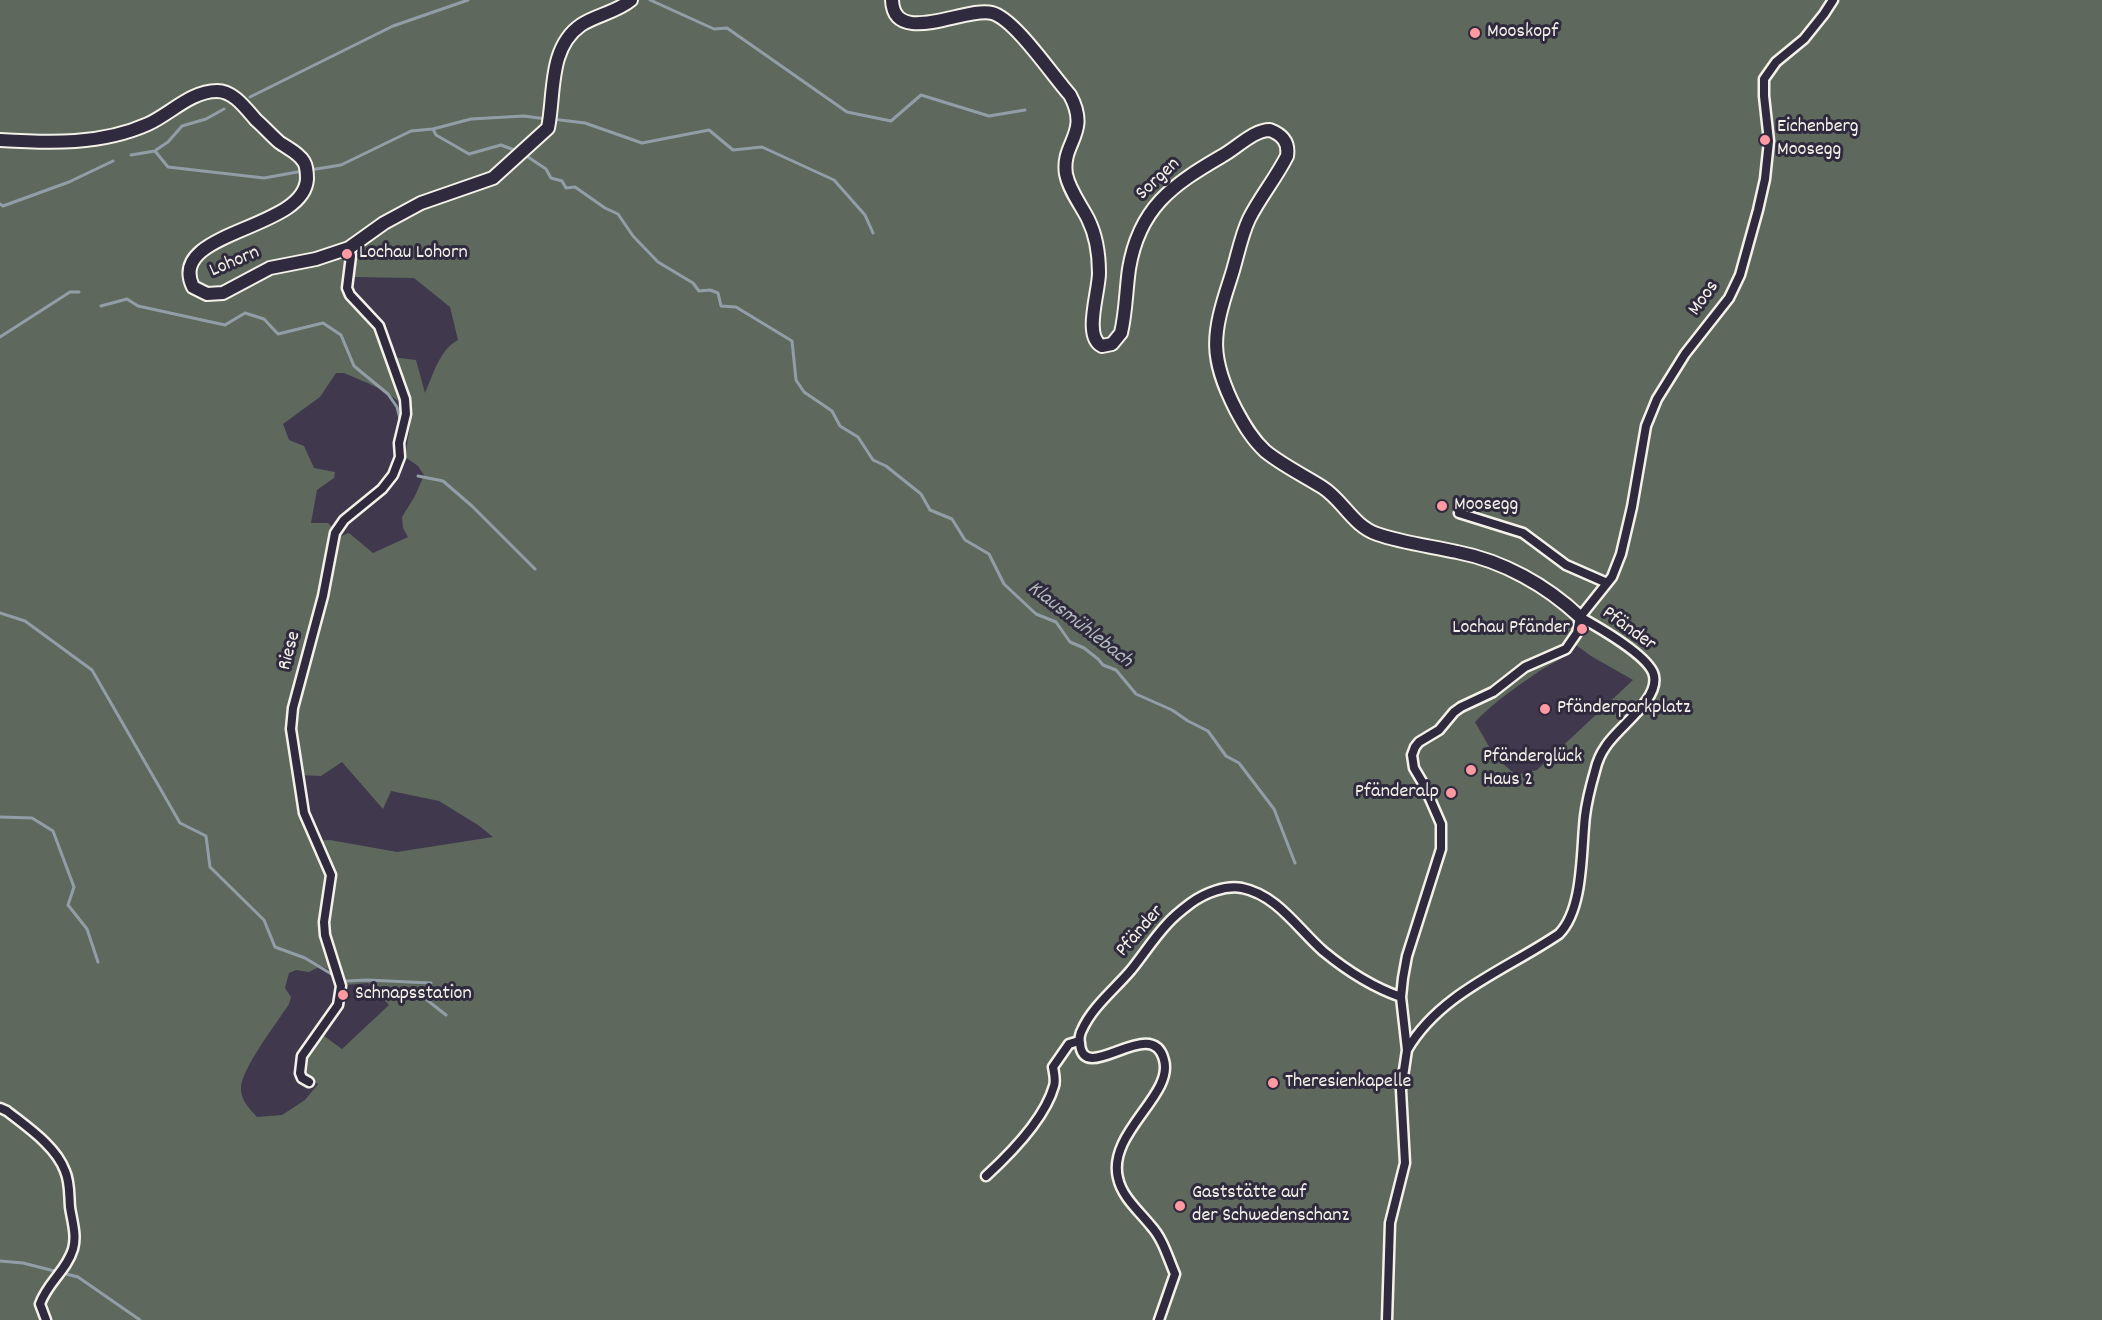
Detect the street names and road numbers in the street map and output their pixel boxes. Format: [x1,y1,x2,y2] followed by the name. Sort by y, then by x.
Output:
[1132,154,1186,206] street label: Sorgen
[206,242,264,284] street label: Lohorn
[1684,277,1726,321] street label: Moos
[1596,602,1660,658] street label: Pfänder
[274,629,308,673] street label: Riese
[1112,901,1170,963] street label: Pfänder

